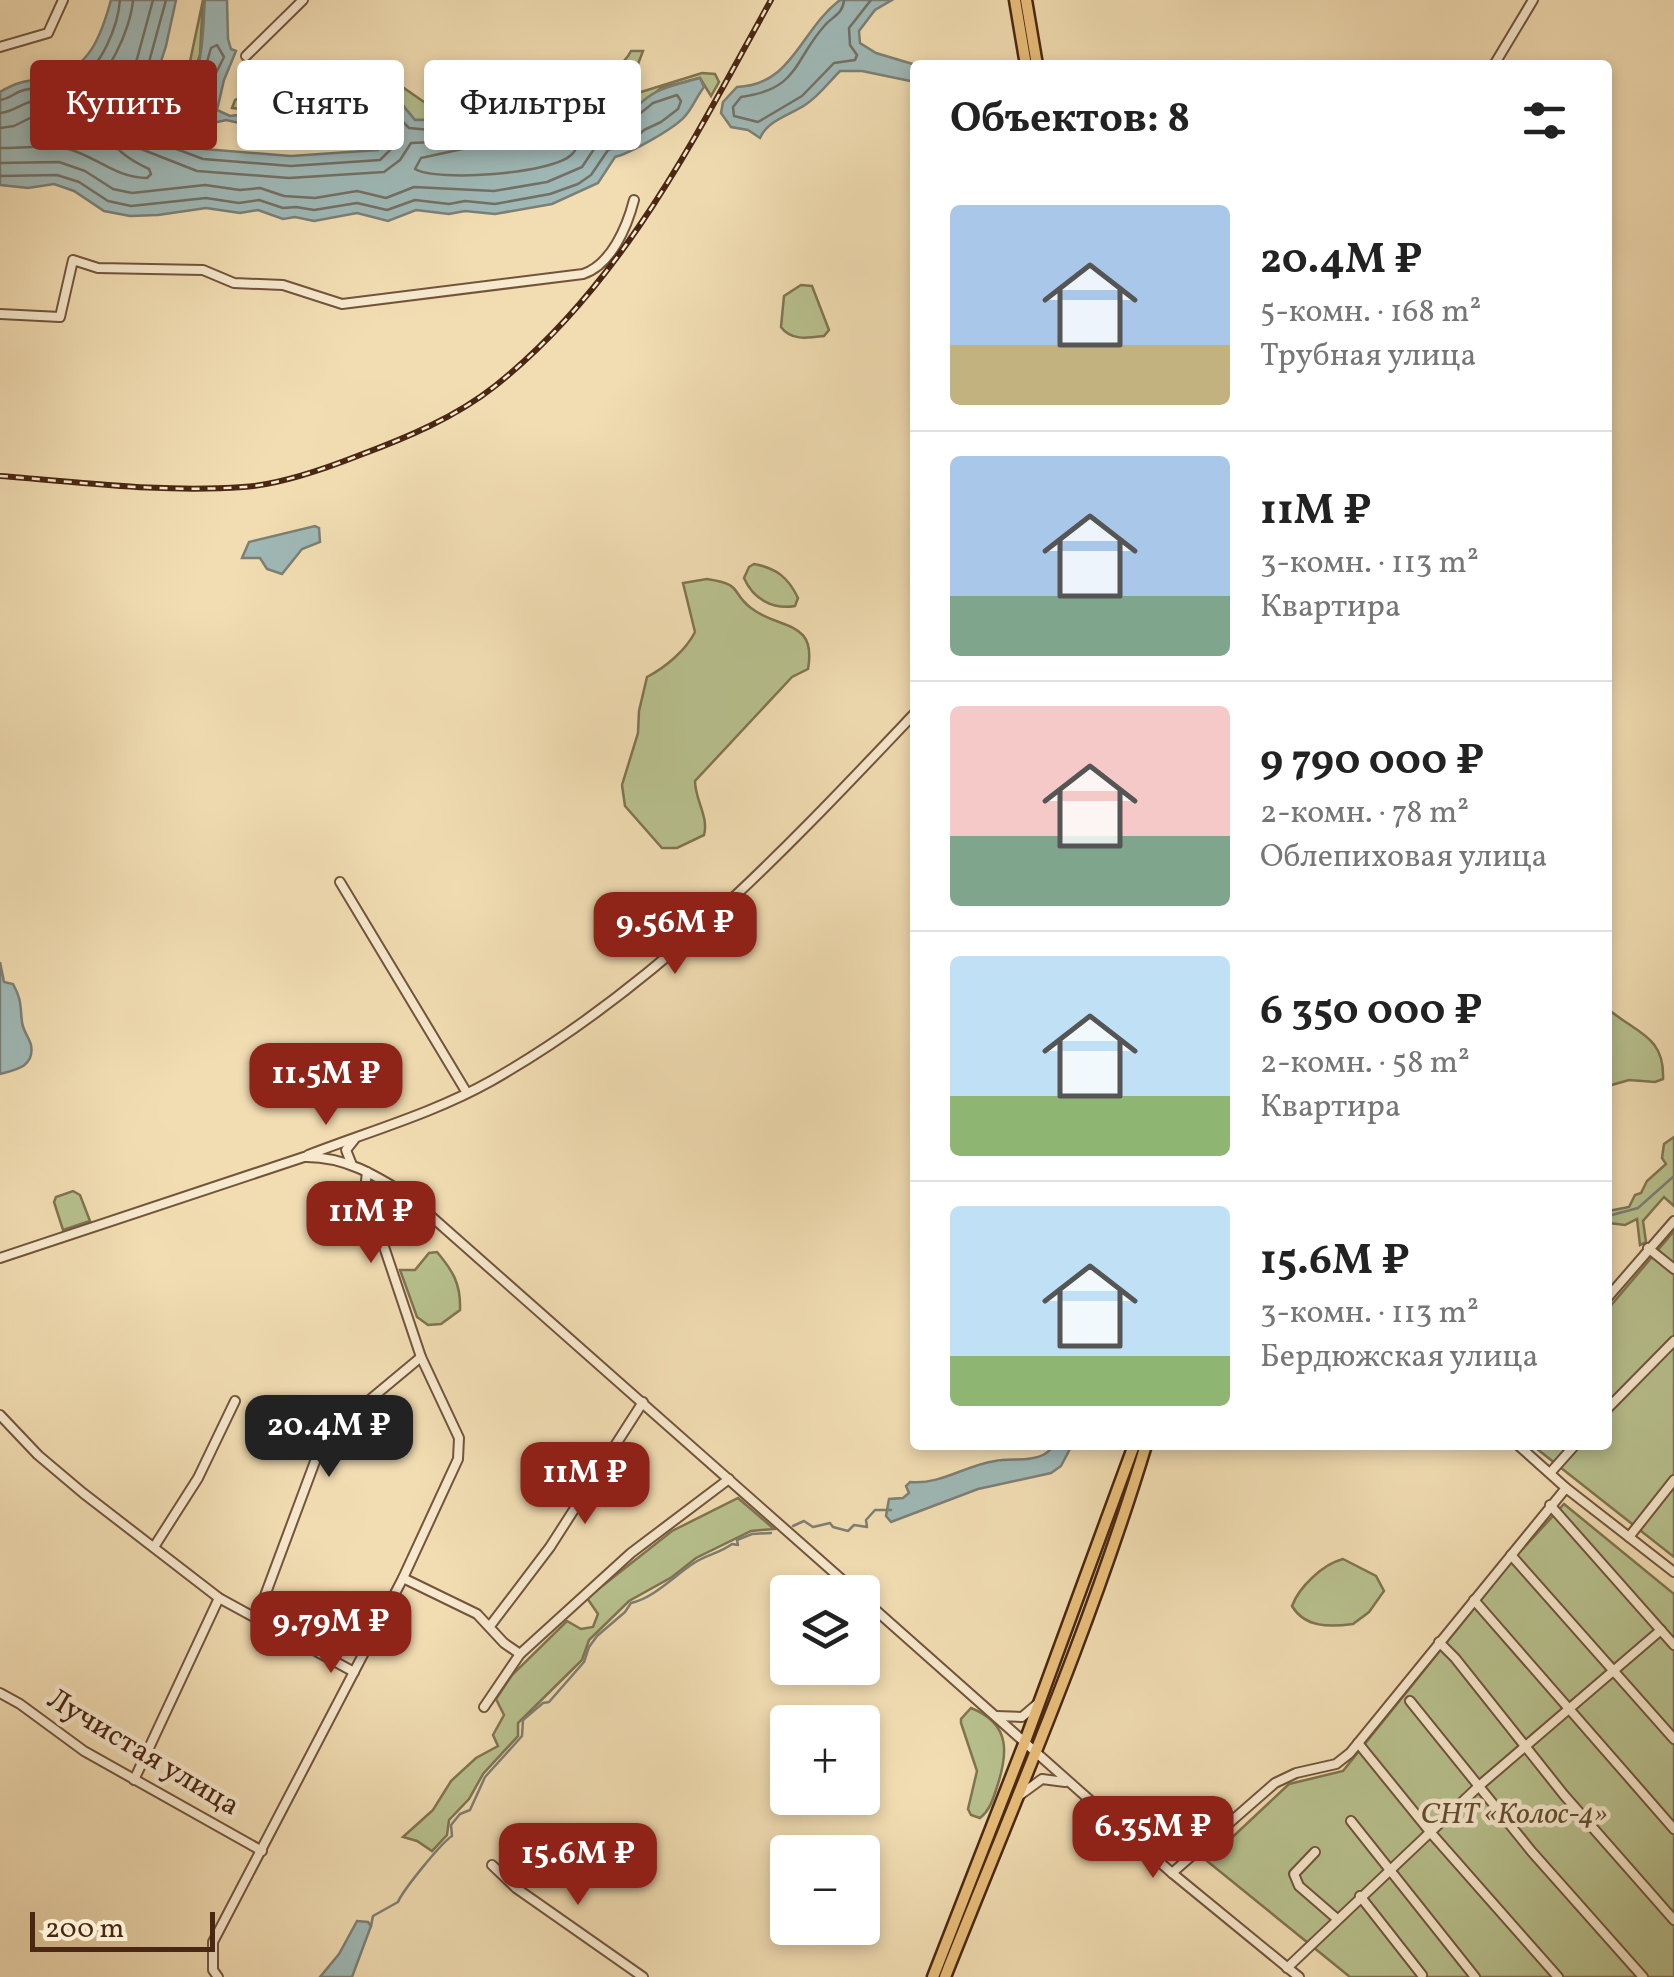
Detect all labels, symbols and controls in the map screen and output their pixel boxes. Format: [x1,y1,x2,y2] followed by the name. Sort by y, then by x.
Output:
[30,60,217,150] chip: Купить
[237,60,404,150] chip: Снять
[424,60,641,150] chip: Фильтры
[950,91,1190,150] text: Объектов: 8
[1517,93,1572,148] icon: filters
[1260,232,1423,291] text: 20.4M ₽
[1030,245,1150,365] icon: home
[1260,291,1481,335] text: 5-комн. · 168 m²
[1260,335,1476,379] text: Трубная улица
[1260,483,1372,542] text: 11M ₽
[1030,496,1150,616] icon: home
[1260,542,1479,586] text: 3-комн. · 113 m²
[1260,586,1401,630] text: Квартира
[1260,733,1484,792] text: 9 790 000 ₽
[1030,746,1150,866] icon: home
[1260,792,1469,836] text: 2-комн. · 78 m²
[1260,836,1548,880] text: Облепиховая улица
[583,892,767,977] pin: 9.56M ₽
[616,902,734,946] text: 9.56M ₽
[1260,983,1483,1042] text: 6 350 000 ₽
[1030,996,1150,1116] icon: home
[1260,1042,1470,1086] text: 2-комн. · 58 m²
[234,1043,418,1128] pin: 11.5M ₽
[271,1053,381,1097] text: 11.5M ₽
[1260,1086,1401,1130] text: Квартира
[301,1181,441,1266] pin: 11M ₽
[329,1191,414,1235] text: 11M ₽
[1260,1233,1410,1292] text: 15.6M ₽
[1030,1246,1150,1366] icon: home
[1260,1292,1479,1336] text: 3-комн. · 113 m²
[1260,1336,1538,1380] text: Бердюжская улица
[237,1395,421,1480] pin: 20.4M ₽
[267,1405,391,1449] text: 20.4M ₽
[515,1442,655,1527] pin: 11M ₽
[543,1452,628,1496] text: 11M ₽
[770,1575,880,1945] map controls
[770,1575,880,1685] button: layers
[239,1591,423,1676] pin: 9.79M ₽
[272,1601,390,1645] text: 9.79M ₽
[39,1679,247,1827] street label: Лучистая улица
[770,1705,880,1815] button: +
[1420,1794,1608,1836] park label: СНТ «Колос-4»
[1061,1796,1245,1881] pin: 6.35M ₽
[1094,1806,1212,1850] text: 6.35M ₽
[486,1823,670,1908] pin: 15.6M ₽
[521,1833,635,1877] text: 15.6M ₽
[770,1835,880,1945] button: −
[30,1907,215,1952] scale bar
[45,1910,124,1949] text: 200 m

